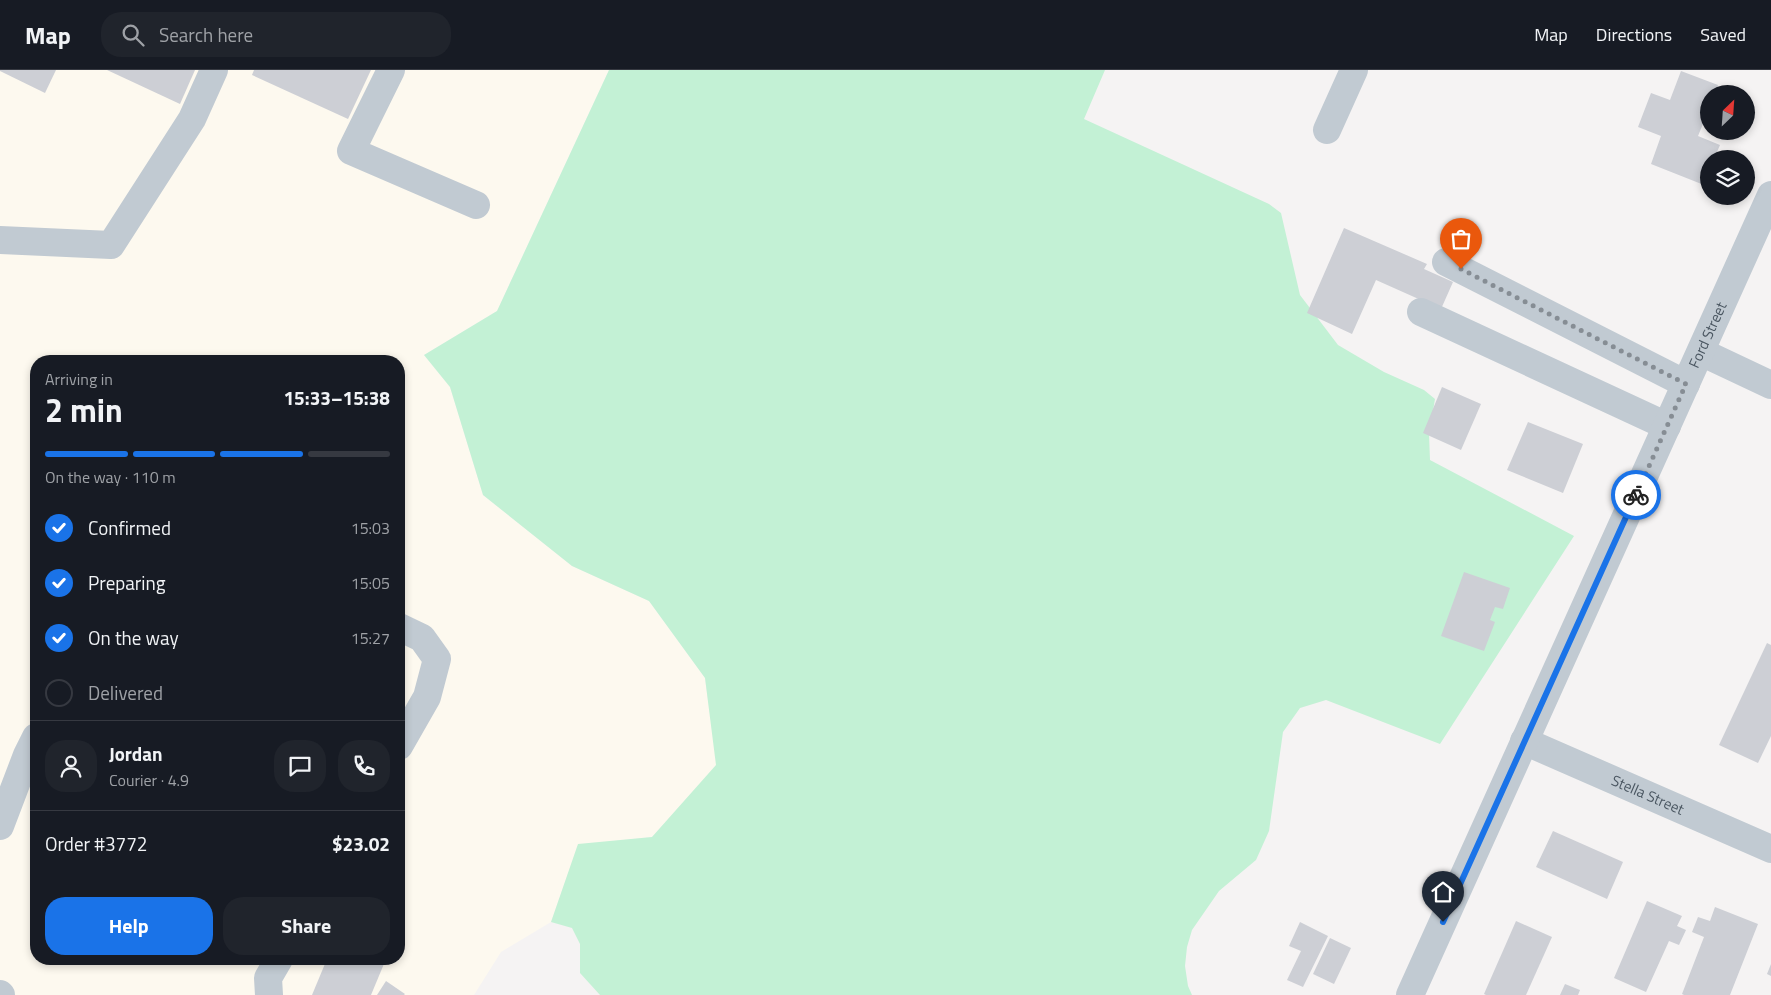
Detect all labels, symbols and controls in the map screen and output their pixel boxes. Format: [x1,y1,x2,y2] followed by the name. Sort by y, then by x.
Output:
[101,12,451,57] search box
[25,17,71,53] text: Map
[159,20,253,49] text: Search here
[119,21,147,49] icon: search
[1534,21,1568,48] text: Map
[1596,21,1672,48] text: Directions
[1700,21,1746,48] text: Saved
[1700,85,1755,140] north arrow
[1700,85,1755,205] map controls
[1700,150,1755,205] button: layers
[1440,218,1482,269] pin
[1447,225,1475,253] icon: bag
[1682,297,1733,372] street label: Ford Street
[45,367,113,391] text: Arriving in
[283,383,390,412] text: 15:33–15:38
[45,386,123,434] text: 2 min
[45,465,176,489] text: On the way · 110 m
[1611,470,1661,520] courier
[1622,481,1650,509] icon: bike
[88,513,171,542] text: Confirmed
[45,514,73,542] icon: check
[351,516,390,540] text: 15:03
[88,568,165,597] text: Preparing
[45,569,73,597] icon: check
[351,571,390,595] text: 15:05
[88,623,179,652] text: On the way
[45,624,73,652] icon: check
[351,626,390,650] text: 15:27
[88,678,163,707] text: Delivered
[109,739,162,768] text: Jordan
[45,740,97,792] button: person
[274,740,326,792] button: chat
[338,740,390,792] button: phone
[109,768,189,792] text: Courier · 4.9
[1608,769,1689,821] street label: Stella Street
[45,829,147,858] text: Order #3772
[332,829,390,858] text: $23.02
[1422,871,1464,922] pin
[1429,878,1457,906] icon: home
[45,897,213,955] button: Help
[223,897,390,955] button: Share

